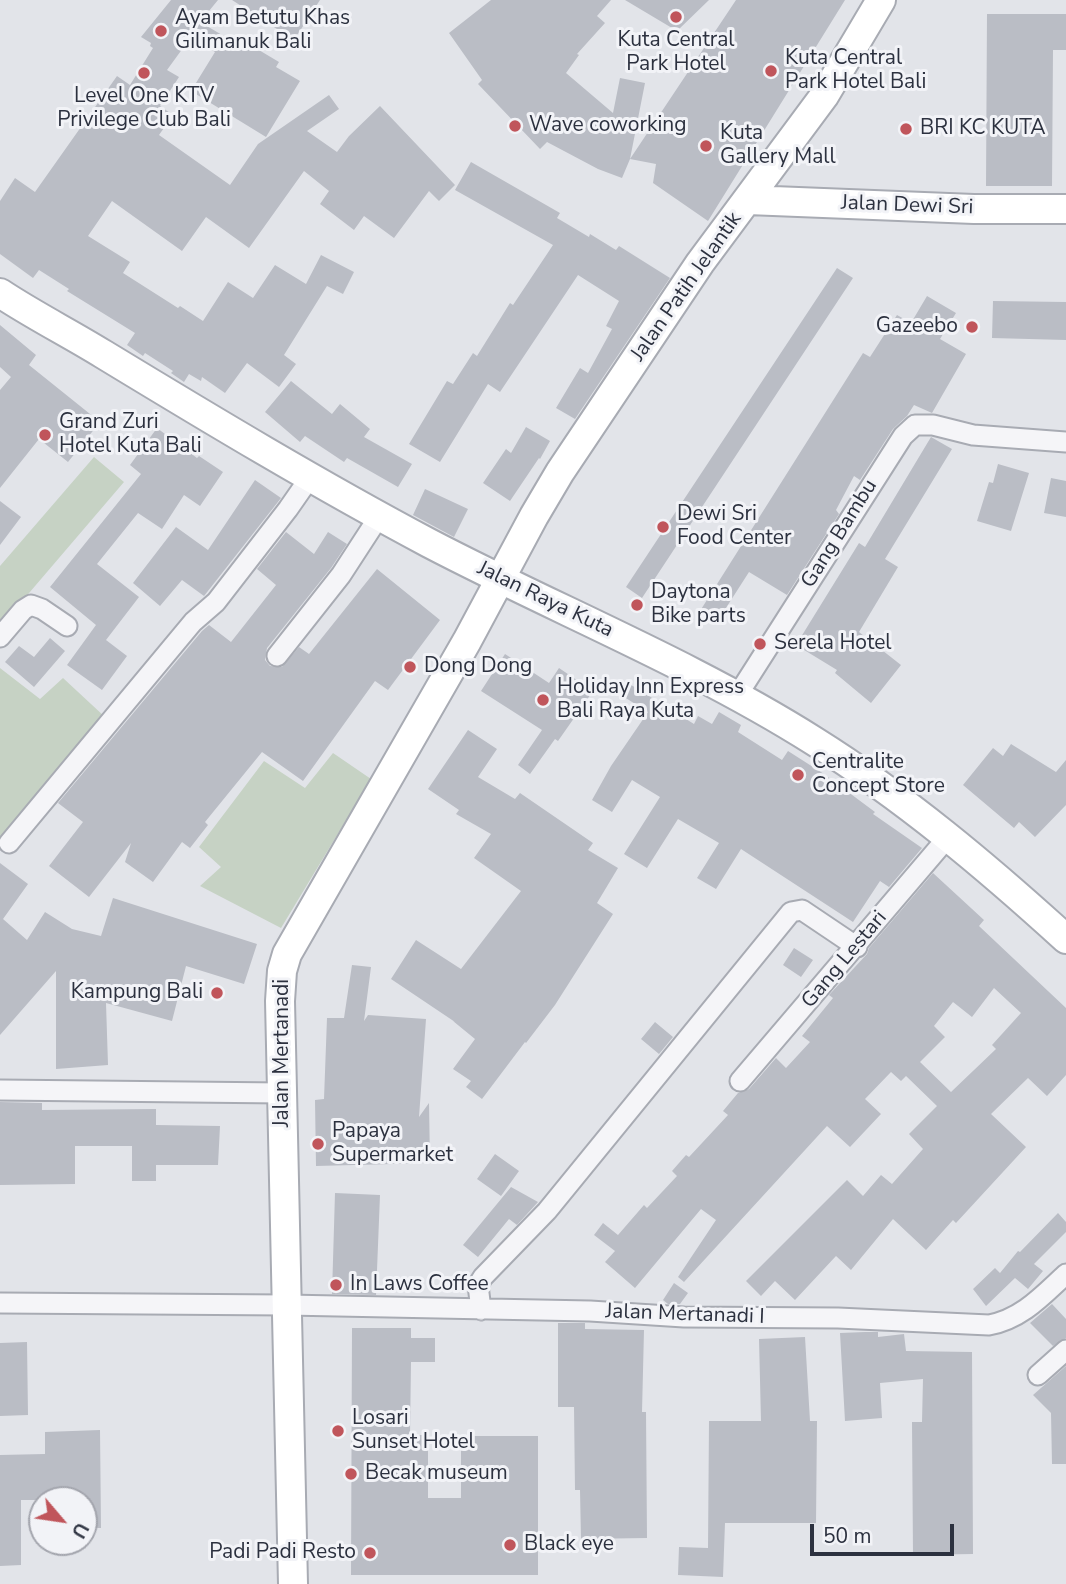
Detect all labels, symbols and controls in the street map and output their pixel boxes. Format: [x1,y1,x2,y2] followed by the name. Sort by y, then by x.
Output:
[175,6,350,56] place label: Ayam Betutu Khas Gilimanuk Bali
[668,9,684,25] marker: Kuta Central Park Hotel
[153,23,169,39] marker: Ayam Betutu Khas Gilimanuk Bali
[617,28,735,78] place label: Kuta Central Park Hotel
[785,46,926,96] place label: Kuta Central Park Hotel Bali
[763,63,779,79] marker: Kuta Central Park Hotel Bali
[136,65,152,81] marker: Level One KTV Privilege Club Bali
[57,84,231,134] place label: Level One KTV Privilege Club Bali
[529,113,687,139] place label: Wave coworking
[920,116,1046,142] place label: BRI KC KUTA
[507,118,523,134] marker: Wave coworking
[720,121,836,171] place label: Kuta Gallery Mall
[898,121,914,137] marker: BRI KC KUTA
[698,138,714,154] marker: Kuta Gallery Mall
[840,191,974,221] street label: Jalan Dewi Sri
[626,208,748,366] street label: Jalan Patih Jelantik
[876,314,958,340] place label: Gazeebo
[964,319,980,335] marker: Gazeebo
[59,410,202,460] place label: Grand Zuri Hotel Kuta Bali
[37,427,53,443] marker: Grand Zuri Hotel Kuta Bali
[797,475,883,593] street label: Gang Bambu
[677,502,792,552] place label: Dewi Sri Food Center
[655,519,671,535] marker: Dewi Sri Food Center
[473,556,617,644] street label: Jalan Raya Kuta
[651,580,746,630] place label: Daytona Bike parts
[629,597,645,613] marker: Daytona Bike parts
[774,631,892,657] place label: Serela Hotel
[752,636,768,652] marker: Serela Hotel
[424,654,532,680] place label: Dong Dong
[402,659,418,675] marker: Dong Dong
[557,675,744,725] place label: Holiday Inn Express Bali Raya Kuta
[535,692,551,708] marker: Holiday Inn Express Bali Raya Kuta
[812,750,945,800] place label: Centralite Concept Store
[790,767,806,783] marker: Centralite Concept Store
[797,906,893,1014] street label: Gang Lestari
[270,979,296,1127] street label: Jalan Mertanadi
[71,980,203,1006] place label: Kampung Bali
[209,985,225,1001] marker: Kampung Bali
[332,1119,453,1169] place label: Papaya Supermarket
[310,1136,326,1152] marker: Papaya Supermarket
[350,1272,489,1298] place label: In Laws Coffee
[328,1277,344,1293] marker: In Laws Coffee
[605,1300,765,1330] street label: Jalan Mertanadi I
[352,1406,475,1456] place label: Losari Sunset Hotel
[330,1423,346,1439] marker: Losari Sunset Hotel
[365,1461,508,1487] place label: Becak museum
[343,1466,359,1482] marker: Becak museum
[28,1486,98,1556] north arrow
[814,1510,958,1554] scale bar
[65,1518,94,1543] text: U
[823,1522,872,1550] text: 50 m
[524,1532,614,1558] place label: Black eye
[502,1537,518,1553] marker: Black eye
[209,1540,356,1566] place label: Padi Padi Resto
[362,1545,378,1561] marker: Padi Padi Resto

